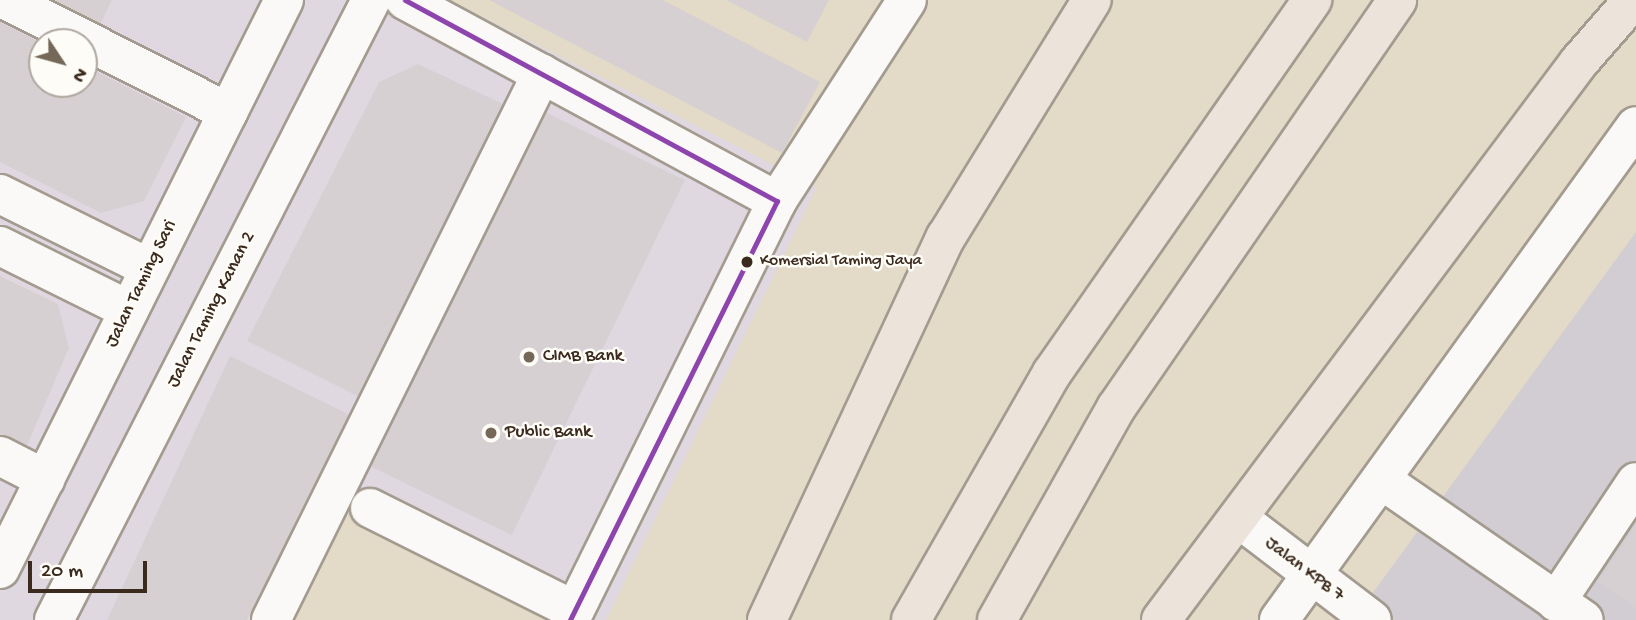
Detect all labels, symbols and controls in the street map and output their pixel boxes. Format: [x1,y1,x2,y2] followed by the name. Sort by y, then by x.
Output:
[28,28,98,98] north arrow
[66,63,92,86] text: N
[101,217,183,351] street label: Jalan Taming Sari
[163,228,261,392] street label: Jalan Taming Kanan 2
[760,252,922,272] place label: Komersial Taming Jaya
[740,255,754,269] marker: Komersial Taming Jaya
[543,346,623,368] place label: CIMB Bank
[521,349,537,365] marker: CIMB Bank
[505,422,591,444] place label: Public Bank
[483,425,499,441] marker: Public Bank
[1260,533,1348,607] street label: Jalan KPB 7
[32,546,150,590] scale bar
[41,560,83,585] text: 20 m

